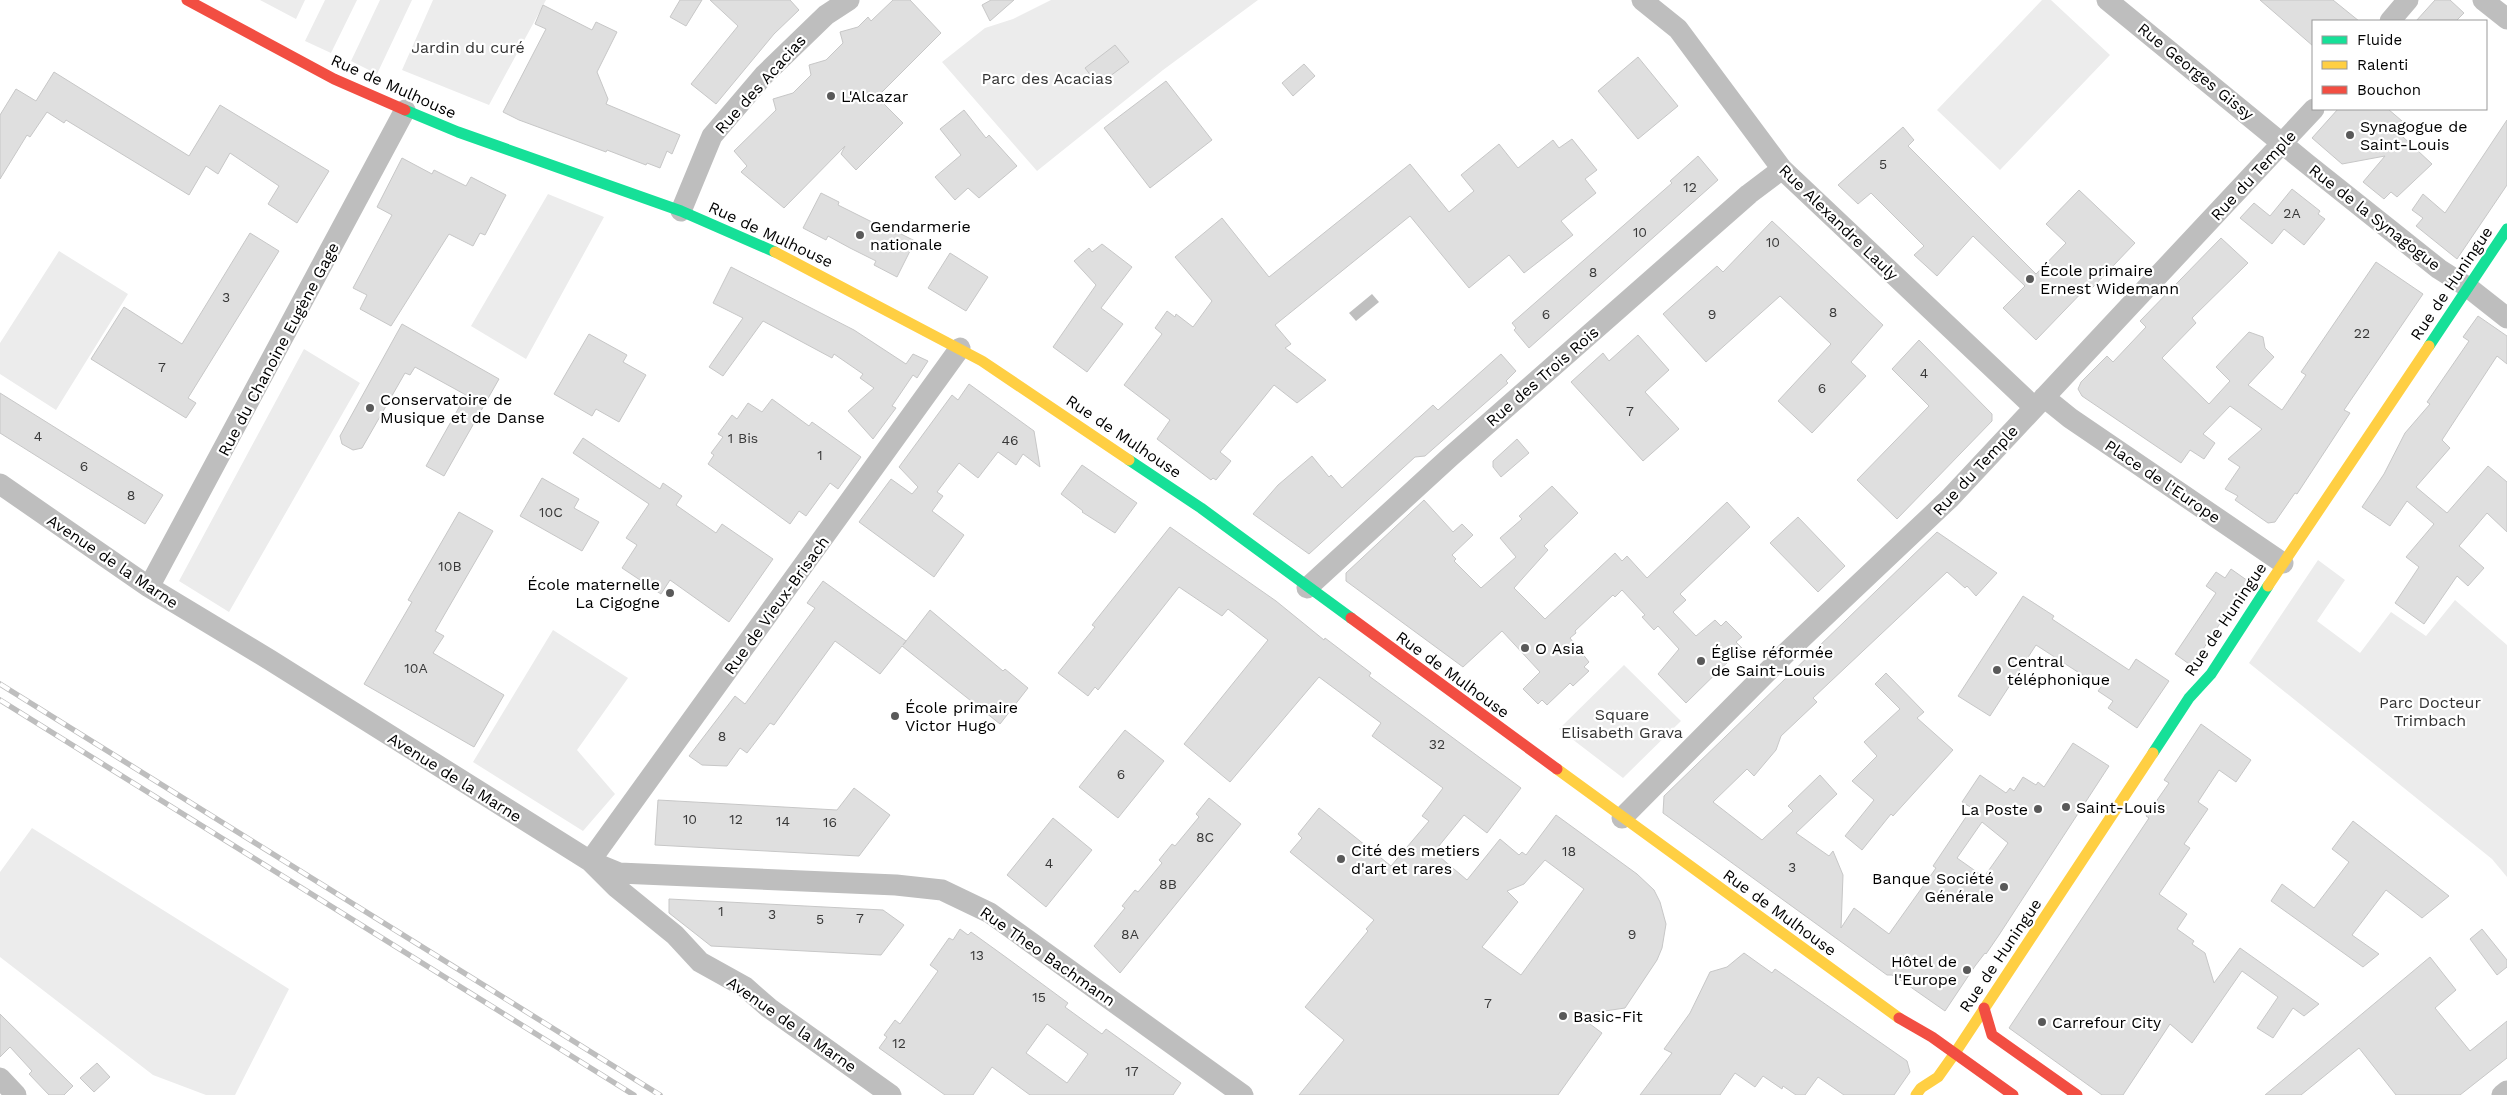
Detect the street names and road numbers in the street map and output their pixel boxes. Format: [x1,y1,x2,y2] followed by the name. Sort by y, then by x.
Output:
[2134,19,2258,124] street label: Rue Georges Gissy
[711,31,810,138] street label: Rue des Acacias
[328,50,459,123] street label: Rue de Mulhouse
[2207,126,2300,224] street label: Rue du Temple
[2305,160,2444,275] street label: Rue de la Synagogue
[1775,161,1903,285] street label: Rue Alexandre Lauly
[706,197,836,272] street label: Rue de Mulhouse
[2406,223,2496,344] street label: Rue de Huningue
[214,239,343,459] street label: Rue du Chanoine Eugène Gage
[1482,322,1603,430] street label: Rue des Trois Rois
[1062,391,1185,482] street label: Rue de Mulhouse
[1929,421,2022,519] street label: Rue du Temple
[2101,436,2224,527] street label: Place de l'Europe
[44,510,182,612] street label: Avenue de la Marne
[720,532,833,678] street label: Rue de Vieux-Brisach
[2180,559,2270,680] street label: Rue de Huningue
[1392,627,1513,722] street label: Rue de Mulhouse
[384,729,525,826] street label: Avenue de la Marne
[1719,865,1840,960] street label: Rue de Mulhouse
[1955,895,2045,1016] street label: Rue de Huningue
[976,903,1119,1010] street label: Rue Theo Bachmann
[723,972,860,1076] street label: Avenue de la Marne

